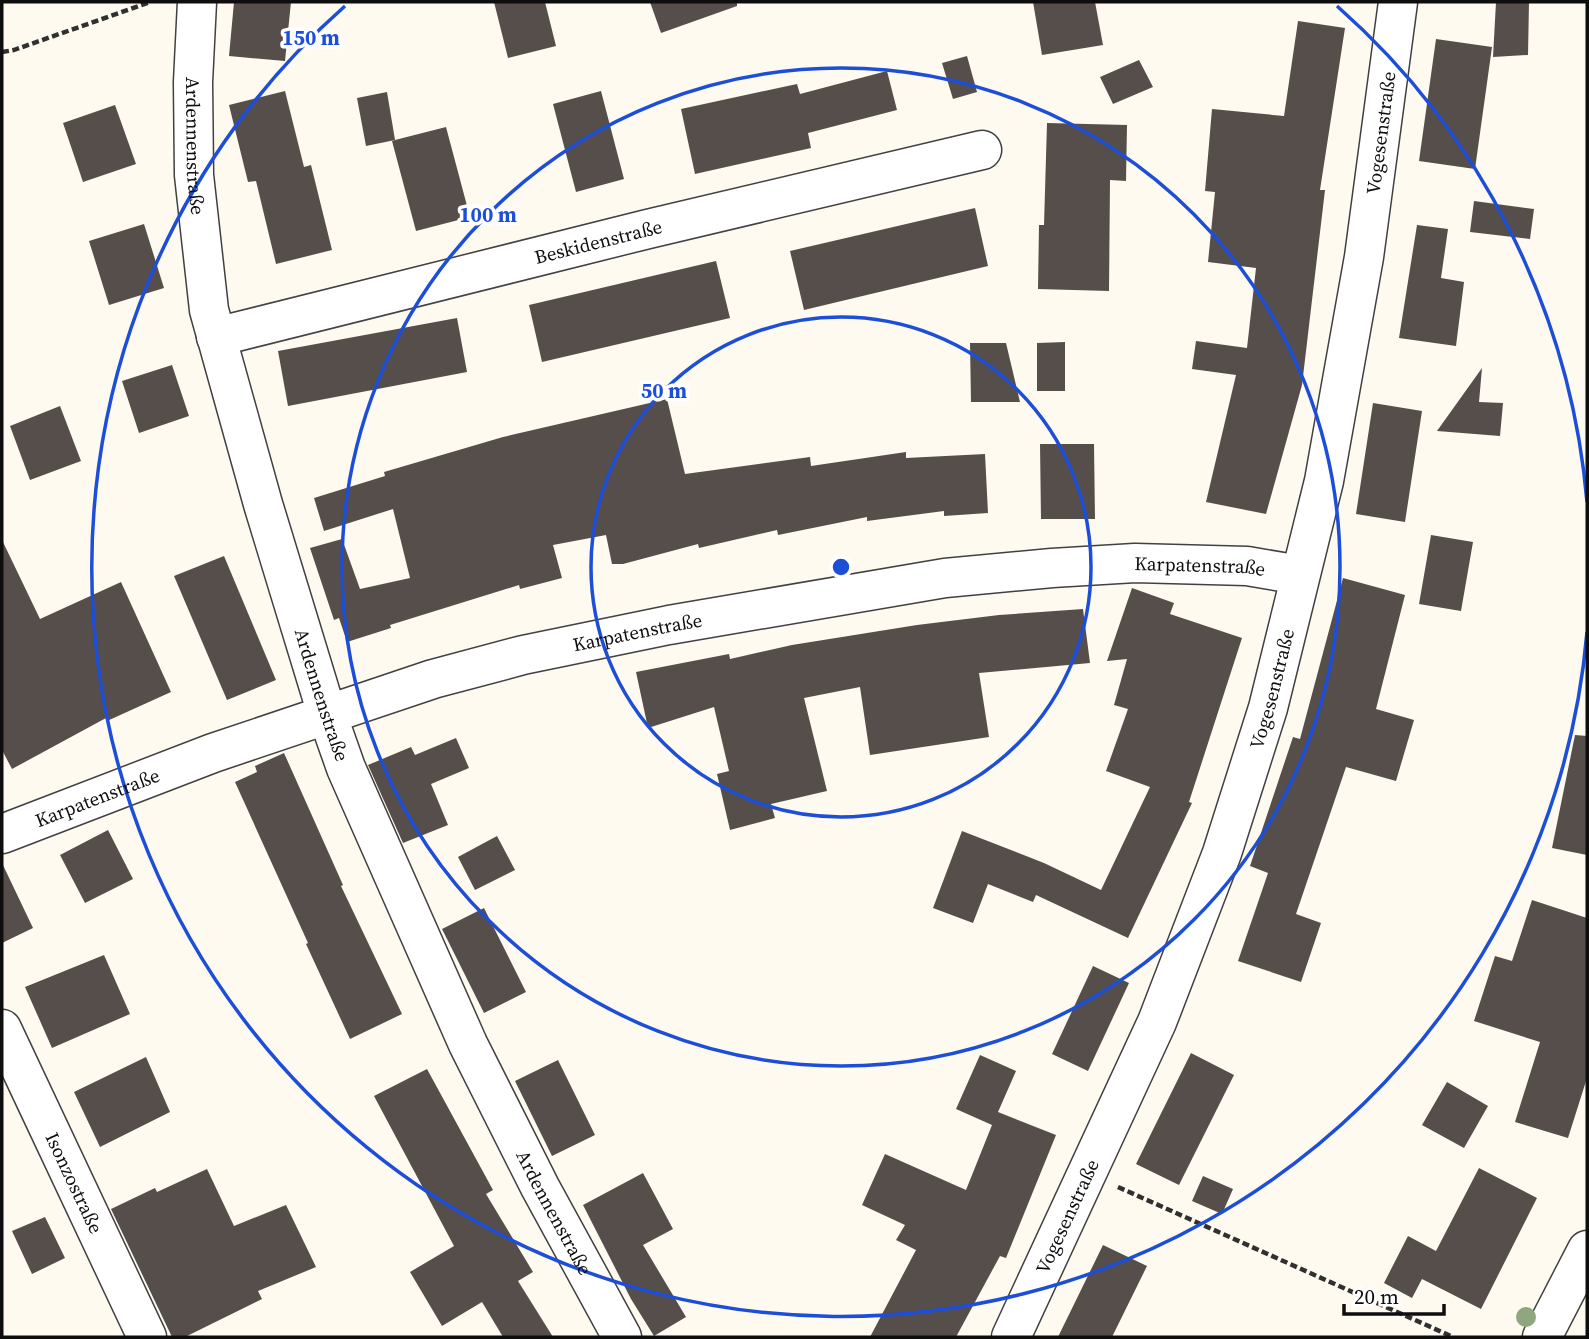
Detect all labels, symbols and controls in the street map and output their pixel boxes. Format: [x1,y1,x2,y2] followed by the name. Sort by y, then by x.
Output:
[282,23,340,52] text: 150 m
[1360,70,1402,196] street label: Vogesenstraße
[180,77,211,216] street label: Ardennenstraße
[459,200,517,229] text: 100 m
[532,213,665,270] street label: Beskidenstraße
[641,376,687,405] text: 50 m
[1134,550,1268,582] street label: Karpatenstraße
[829,555,853,579] centre of rings
[570,607,704,657] street label: Karpatenstraße
[289,625,356,765] street label: Ardennenstraße
[1243,626,1300,752] street label: Vogesenstraße
[31,762,163,833] street label: Karpatenstraße
[39,1128,109,1238] street label: Isonzostraße
[510,1145,598,1279] street label: Ardennenstraße
[1029,1155,1105,1278] street label: Vogesenstraße
[1344,1272,1444,1316] scale bar
[1354,1282,1399,1311] text: 20 m

